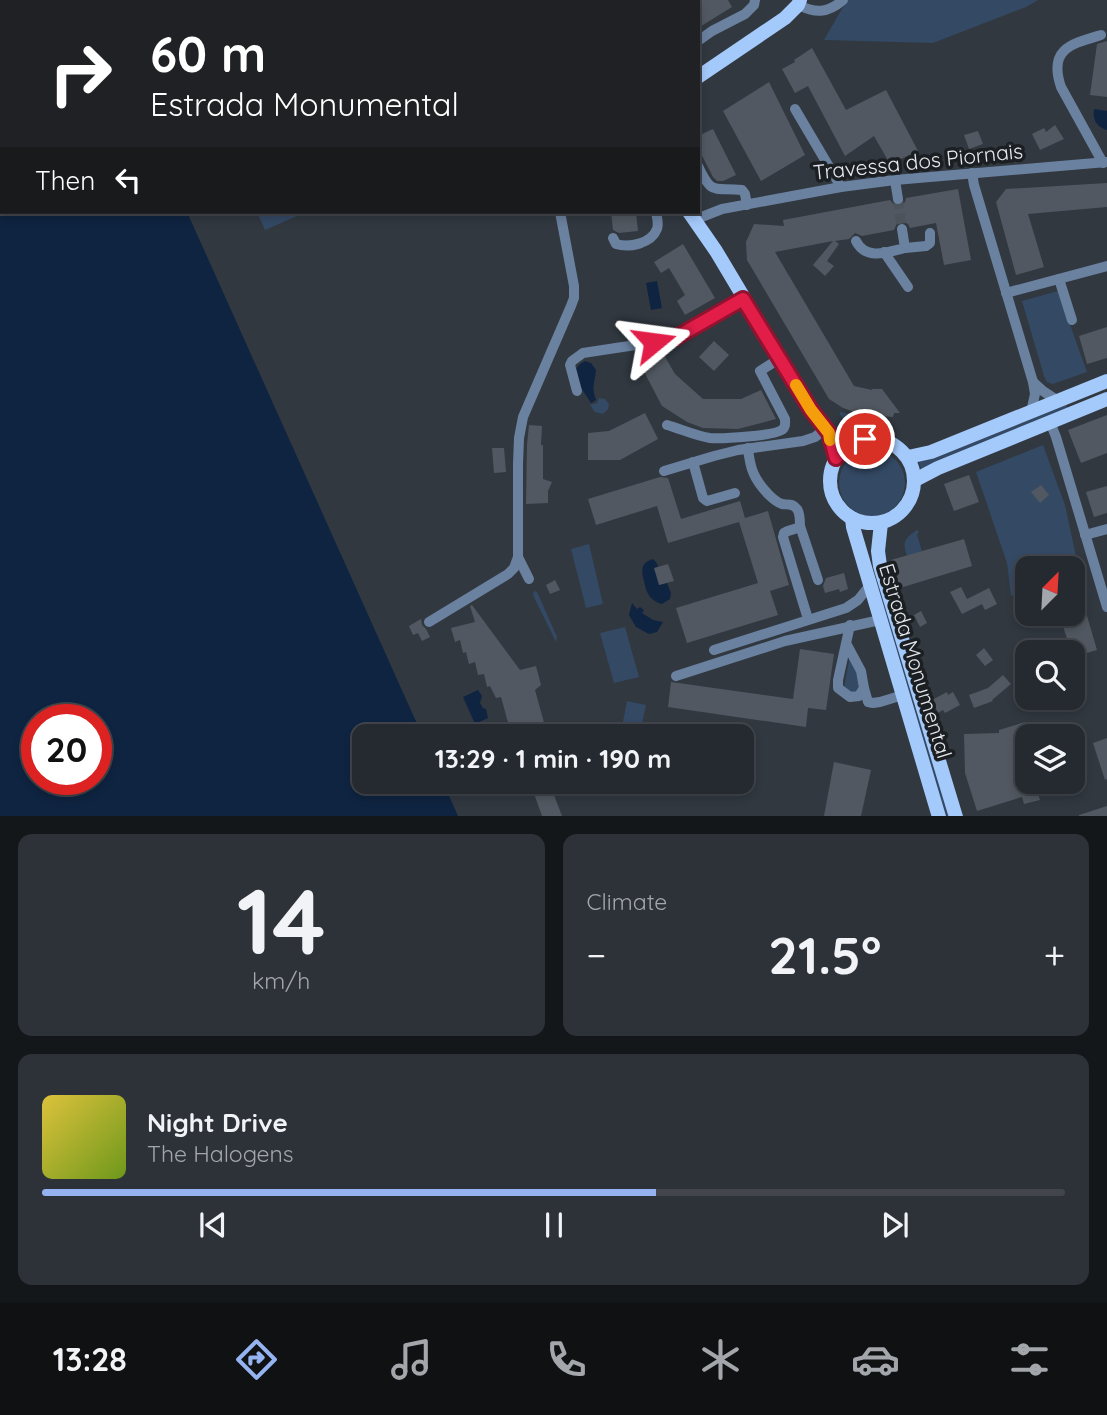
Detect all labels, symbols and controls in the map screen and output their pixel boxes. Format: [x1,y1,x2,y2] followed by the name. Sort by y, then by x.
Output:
[150,23,266,84] text: 60 m
[35,28,126,119] icon: right
[150,84,459,124] text: Estrada Monumental
[812,137,1024,185] street label: Travessa dos Piornais
[109,161,147,199] icon: left
[35,164,95,197] text: Then
[617,305,691,379] position arrow
[835,409,895,469] pin
[846,420,884,458] icon: arrive
[1015,556,1085,626] north arrow
[1015,556,1085,794] map controls
[874,560,958,761] street label: Estrada Monumental
[1015,640,1085,710] button: search
[21,704,112,795] speed limit sign: 20
[1015,724,1085,794] button: layers
[435,742,671,775] text: 13:29 · 1 min · 190 m
[237,863,326,977] text: 14
[587,887,667,916] text: Climate
[768,922,881,987] text: 21.5°
[587,931,606,979] text: −
[1044,931,1065,979] text: +
[252,966,310,995] text: km/h
[147,1106,288,1139] text: Night Drive
[147,1139,294,1168] text: The Halogens
[194,1206,232,1244] icon: previous
[535,1206,573,1244] icon: pause
[876,1206,914,1244] icon: next
[232,1335,281,1384] icon: directions
[387,1335,436,1384] icon: music
[542,1335,591,1384] icon: phone
[696,1335,745,1384] icon: climate
[851,1335,900,1384] icon: car
[1005,1335,1054,1384] icon: filters
[53,1339,127,1379] text: 13:28

